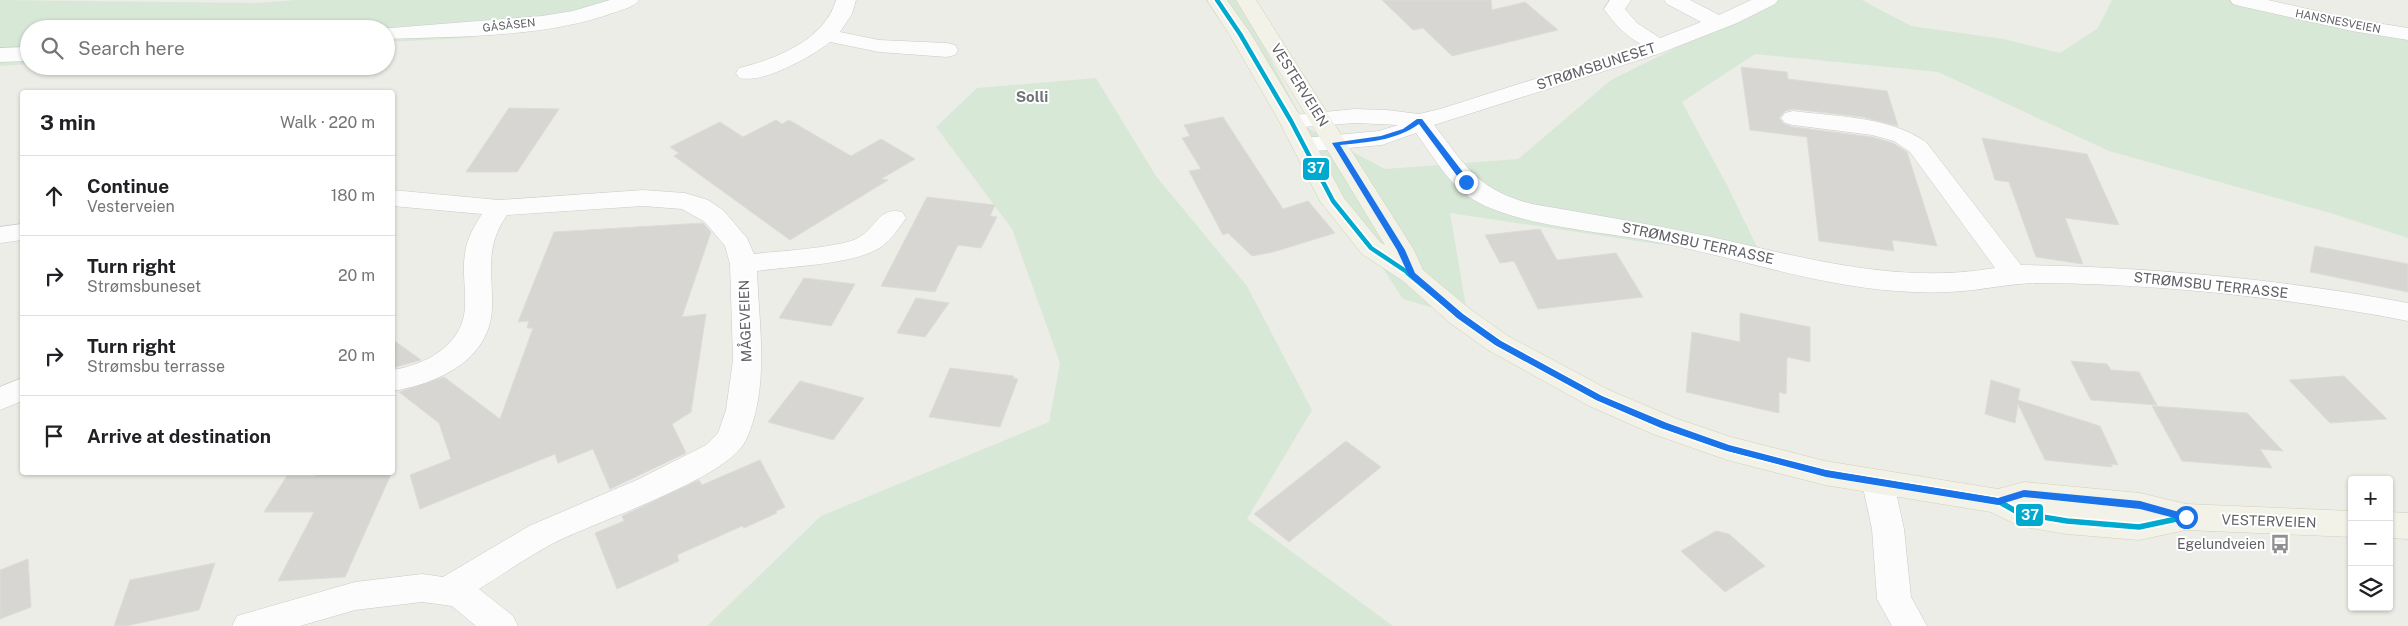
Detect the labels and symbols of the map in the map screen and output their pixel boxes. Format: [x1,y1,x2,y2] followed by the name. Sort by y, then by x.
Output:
[2294,7,2382,35] street label: HANSNESVEIEN
[482,15,536,34] street label: GÅSÅSEN
[1534,39,1658,93] street label: STRØMSBUNESET
[1268,40,1332,130] street label: VESTERVEIEN
[1016,88,1048,105] district label: Solli
[1302,157,1330,181] line badge: 37
[1307,160,1325,176] text: 37
[1455,171,1478,194] route end
[1620,219,1776,267] street label: STRØMSBU TERRASSE
[2133,269,2289,301] street label: STRØMSBU TERRASSE
[734,280,754,362] street label: MÅGEVEIEN
[2015,503,2044,527] line badge: 37
[2175,506,2198,529] route start
[2021,507,2039,523] text: 37
[2221,511,2317,531] street label: VESTERVEIEN
[2269,533,2291,555] bus stop icon: Egelundveien
[2177,536,2265,552] place label: Egelundveien

